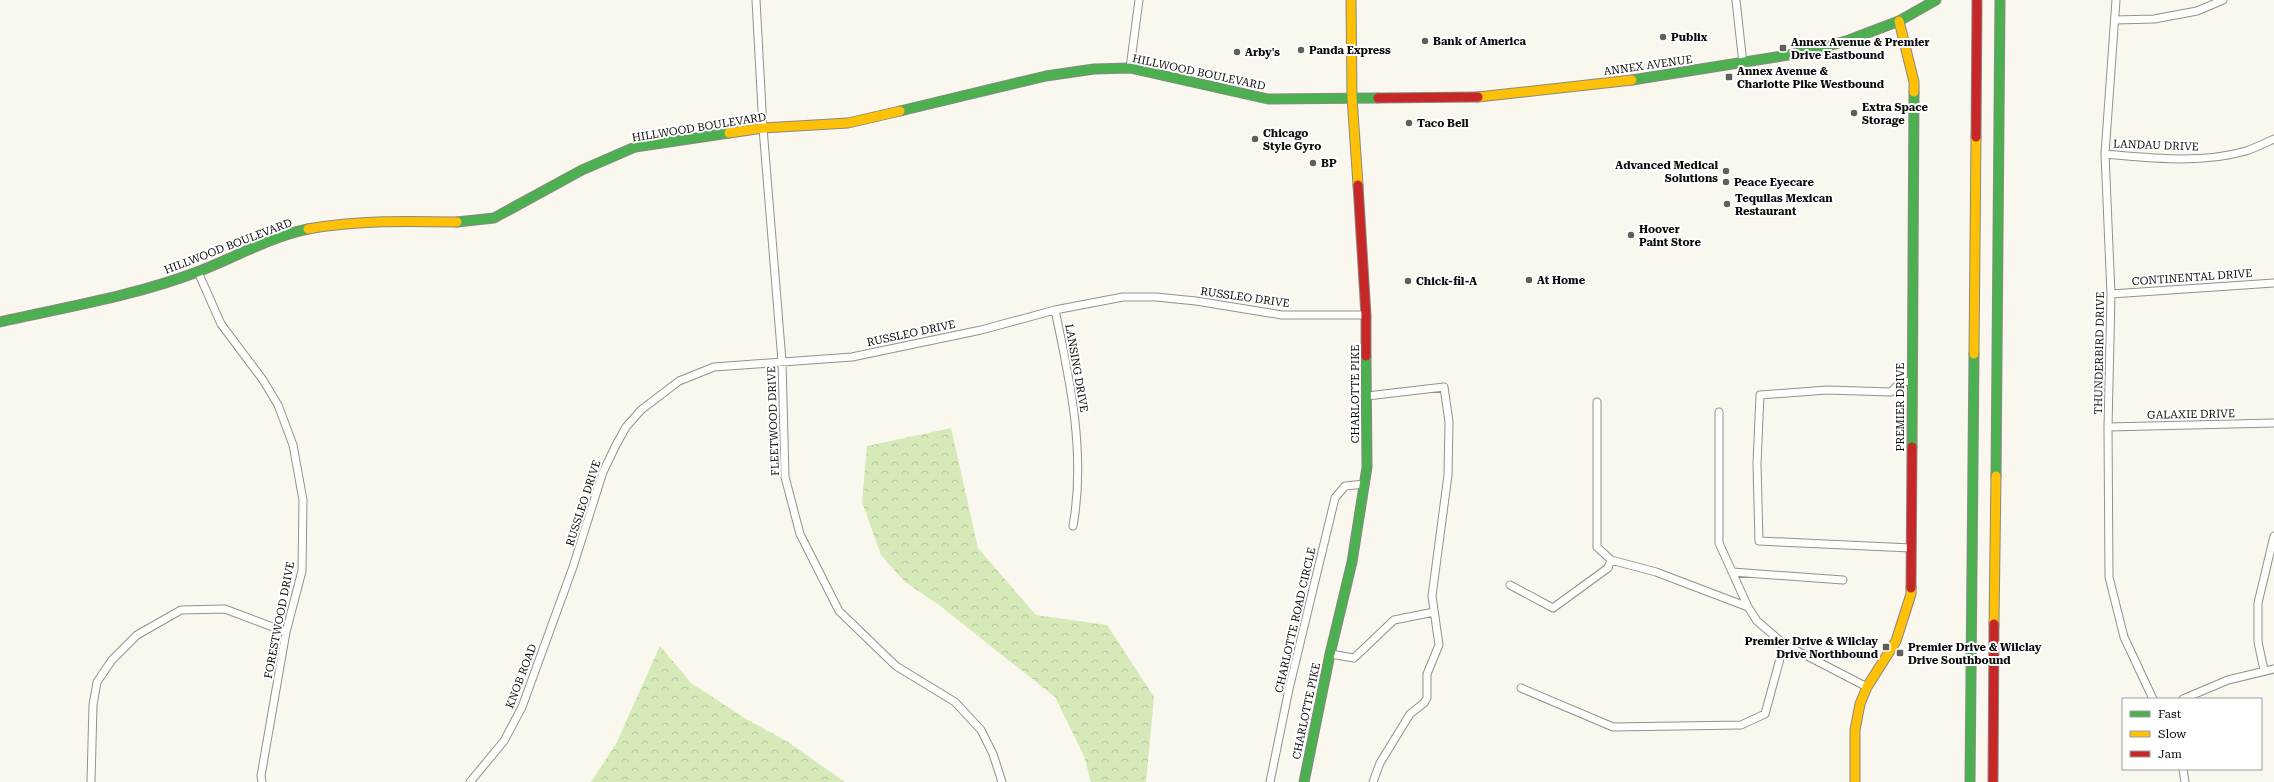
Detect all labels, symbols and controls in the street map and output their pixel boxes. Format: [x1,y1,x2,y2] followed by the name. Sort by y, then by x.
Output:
[1671,31,1708,44] place label: Publix
[1658,32,1668,42] marker: Publix
[1433,35,1527,48] place label: Bank of America
[1420,36,1430,46] marker: Bank of America
[1791,36,1930,62] place label: Annex Avenue & Premier Drive Eastbound
[1778,43,1788,53] marker: Annex Avenue & Premier Drive Eastbound
[1309,44,1391,57] place label: Panda Express
[1296,45,1306,55] marker: Panda Express
[1245,46,1280,59] place label: Arby's
[1232,47,1242,57] marker: Arby's
[1131,52,1267,93] street label: HILLWOOD BOULEVARD
[1603,53,1693,78] street label: ANNEX AVENUE
[1737,65,1885,91] place label: Annex Avenue & Charlotte Pike Westbound
[1724,72,1734,82] marker: Annex Avenue & Charlotte Pike Westbound
[1862,101,1928,127] place label: Extra Space Storage
[1849,108,1859,118] marker: Extra Space Storage
[631,110,767,145] street label: HILLWOOD BOULEVARD
[1417,117,1469,130] place label: Taco Bell
[1404,118,1414,128] marker: Taco Bell
[1263,127,1321,153] place label: Chicago Style Gyro
[1250,134,1260,144] marker: Chicago Style Gyro
[2113,138,2199,153] street label: LANDAU DRIVE
[1321,157,1337,170] place label: BP
[1308,158,1318,168] marker: BP
[1615,159,1718,185] place label: Advanced Medical Solutions
[1721,166,1731,176] marker: Advanced Medical Solutions
[1734,176,1814,189] place label: Peace Eyecare
[1721,177,1731,187] marker: Peace Eyecare
[1735,192,1833,218] place label: Tequilas Mexican Restaurant
[1722,199,1732,209] marker: Tequilas Mexican Restaurant
[162,216,294,277] street label: HILLWOOD BOULEVARD
[1639,223,1701,249] place label: Hoover Paint Store
[1626,230,1636,240] marker: Hoover Paint Store
[2131,267,2253,288] street label: CONTINENTAL DRIVE
[1537,274,1586,287] place label: At Home
[1416,275,1477,288] place label: Chick-fil-A
[1524,275,1534,285] marker: At Home
[1403,276,1413,286] marker: Chick-fil-A
[1199,285,1290,310] street label: RUSSLEO DRIVE
[2092,291,2107,415] street label: THUNDERBIRD DRIVE
[866,318,956,349] street label: RUSSLEO DRIVE
[1062,323,1091,413] street label: LANSING DRIVE
[1349,345,1362,443] street label: CHARLOTTE PIKE
[1894,363,1907,451] street label: PREMIER DRIVE
[765,366,782,476] street label: FLEETWOOD DRIVE
[2147,407,2235,422] street label: GALAXIE DRIVE
[563,458,604,548] street label: RUSSLEO DRIVE
[1272,546,1319,694] street label: CHARLOTTE ROAD CIRCLE
[262,560,297,680] street label: FORESTWOOD DRIVE
[1745,635,1879,661] place label: Premier Drive & Wilclay Drive Northbound
[1908,641,2042,667] place label: Premier Drive & Wilclay Drive Southbound
[503,642,540,710] street label: KNOB ROAD
[1881,642,1891,652] marker: Premier Drive & Wilclay Drive Northbound
[1895,648,1905,658] marker: Premier Drive & Wilclay Drive Southbound
[1290,662,1323,761] street label: CHARLOTTE PIKE
[2122,698,2262,770] legend
[2158,707,2182,721] text: Fast
[2158,727,2186,741] text: Slow
[2158,747,2182,761] text: Jam

